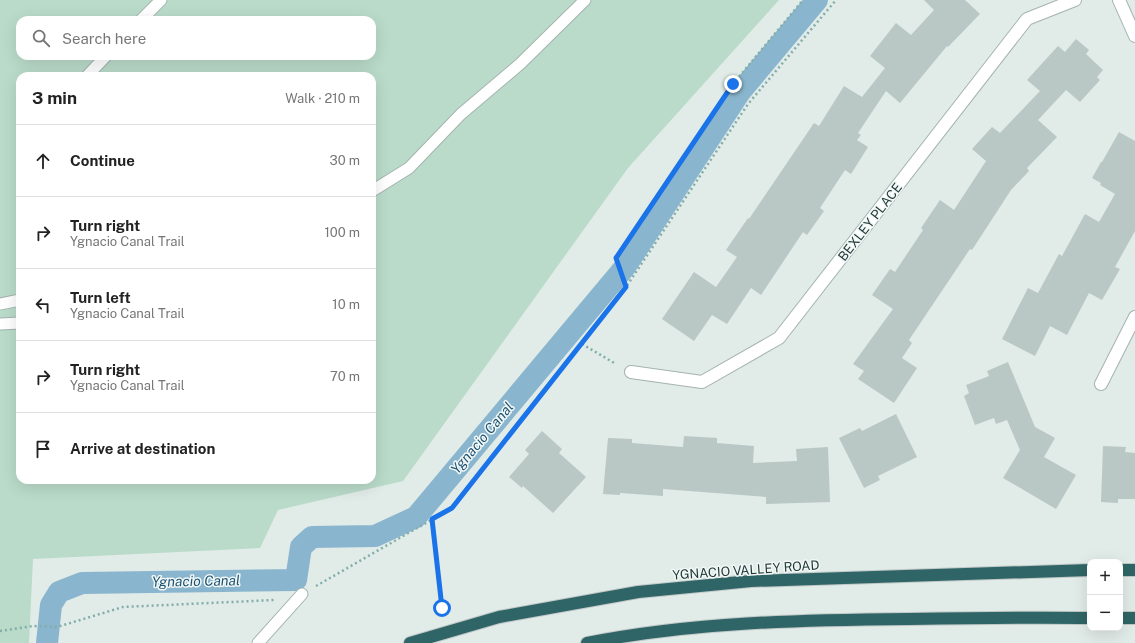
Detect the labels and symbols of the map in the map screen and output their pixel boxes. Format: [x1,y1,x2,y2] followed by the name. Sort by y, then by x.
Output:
[724,75,742,93] route end
[835,180,905,264] street label: BEXLEY PLACE
[448,399,516,477] water label: Ygnacio Canal
[672,557,820,583] street label: YGNACIO VALLEY ROAD
[152,572,240,590] water label: Ygnacio Canal
[433,599,451,617] route start

